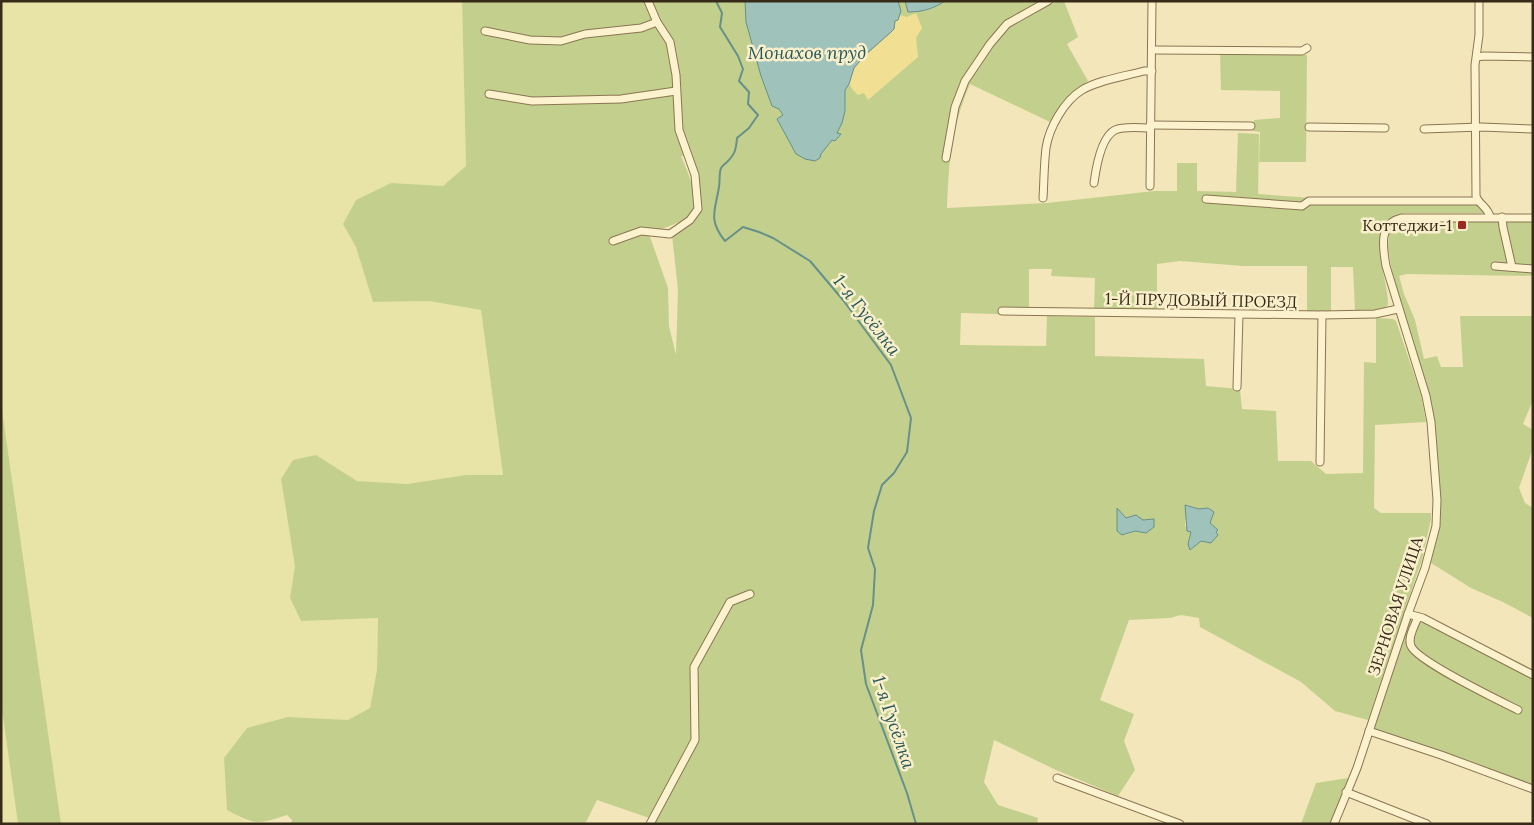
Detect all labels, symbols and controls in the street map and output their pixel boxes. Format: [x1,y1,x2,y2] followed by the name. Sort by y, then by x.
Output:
[748,41,866,64] water label: Монахов пруд
[1362,215,1452,235] place label: Коттеджи-1
[1456,219,1468,231] marker: Коттеджи-1
[828,270,906,360] water label: 1-я Гусёлка
[1105,288,1297,312] street label: 1-Й ПРУДОВЫЙ ПРОЕЗД
[1363,533,1427,678] street label: ЗЕРНОВАЯ УЛИЦА
[867,673,921,771] water label: 1-я Гусёлка

